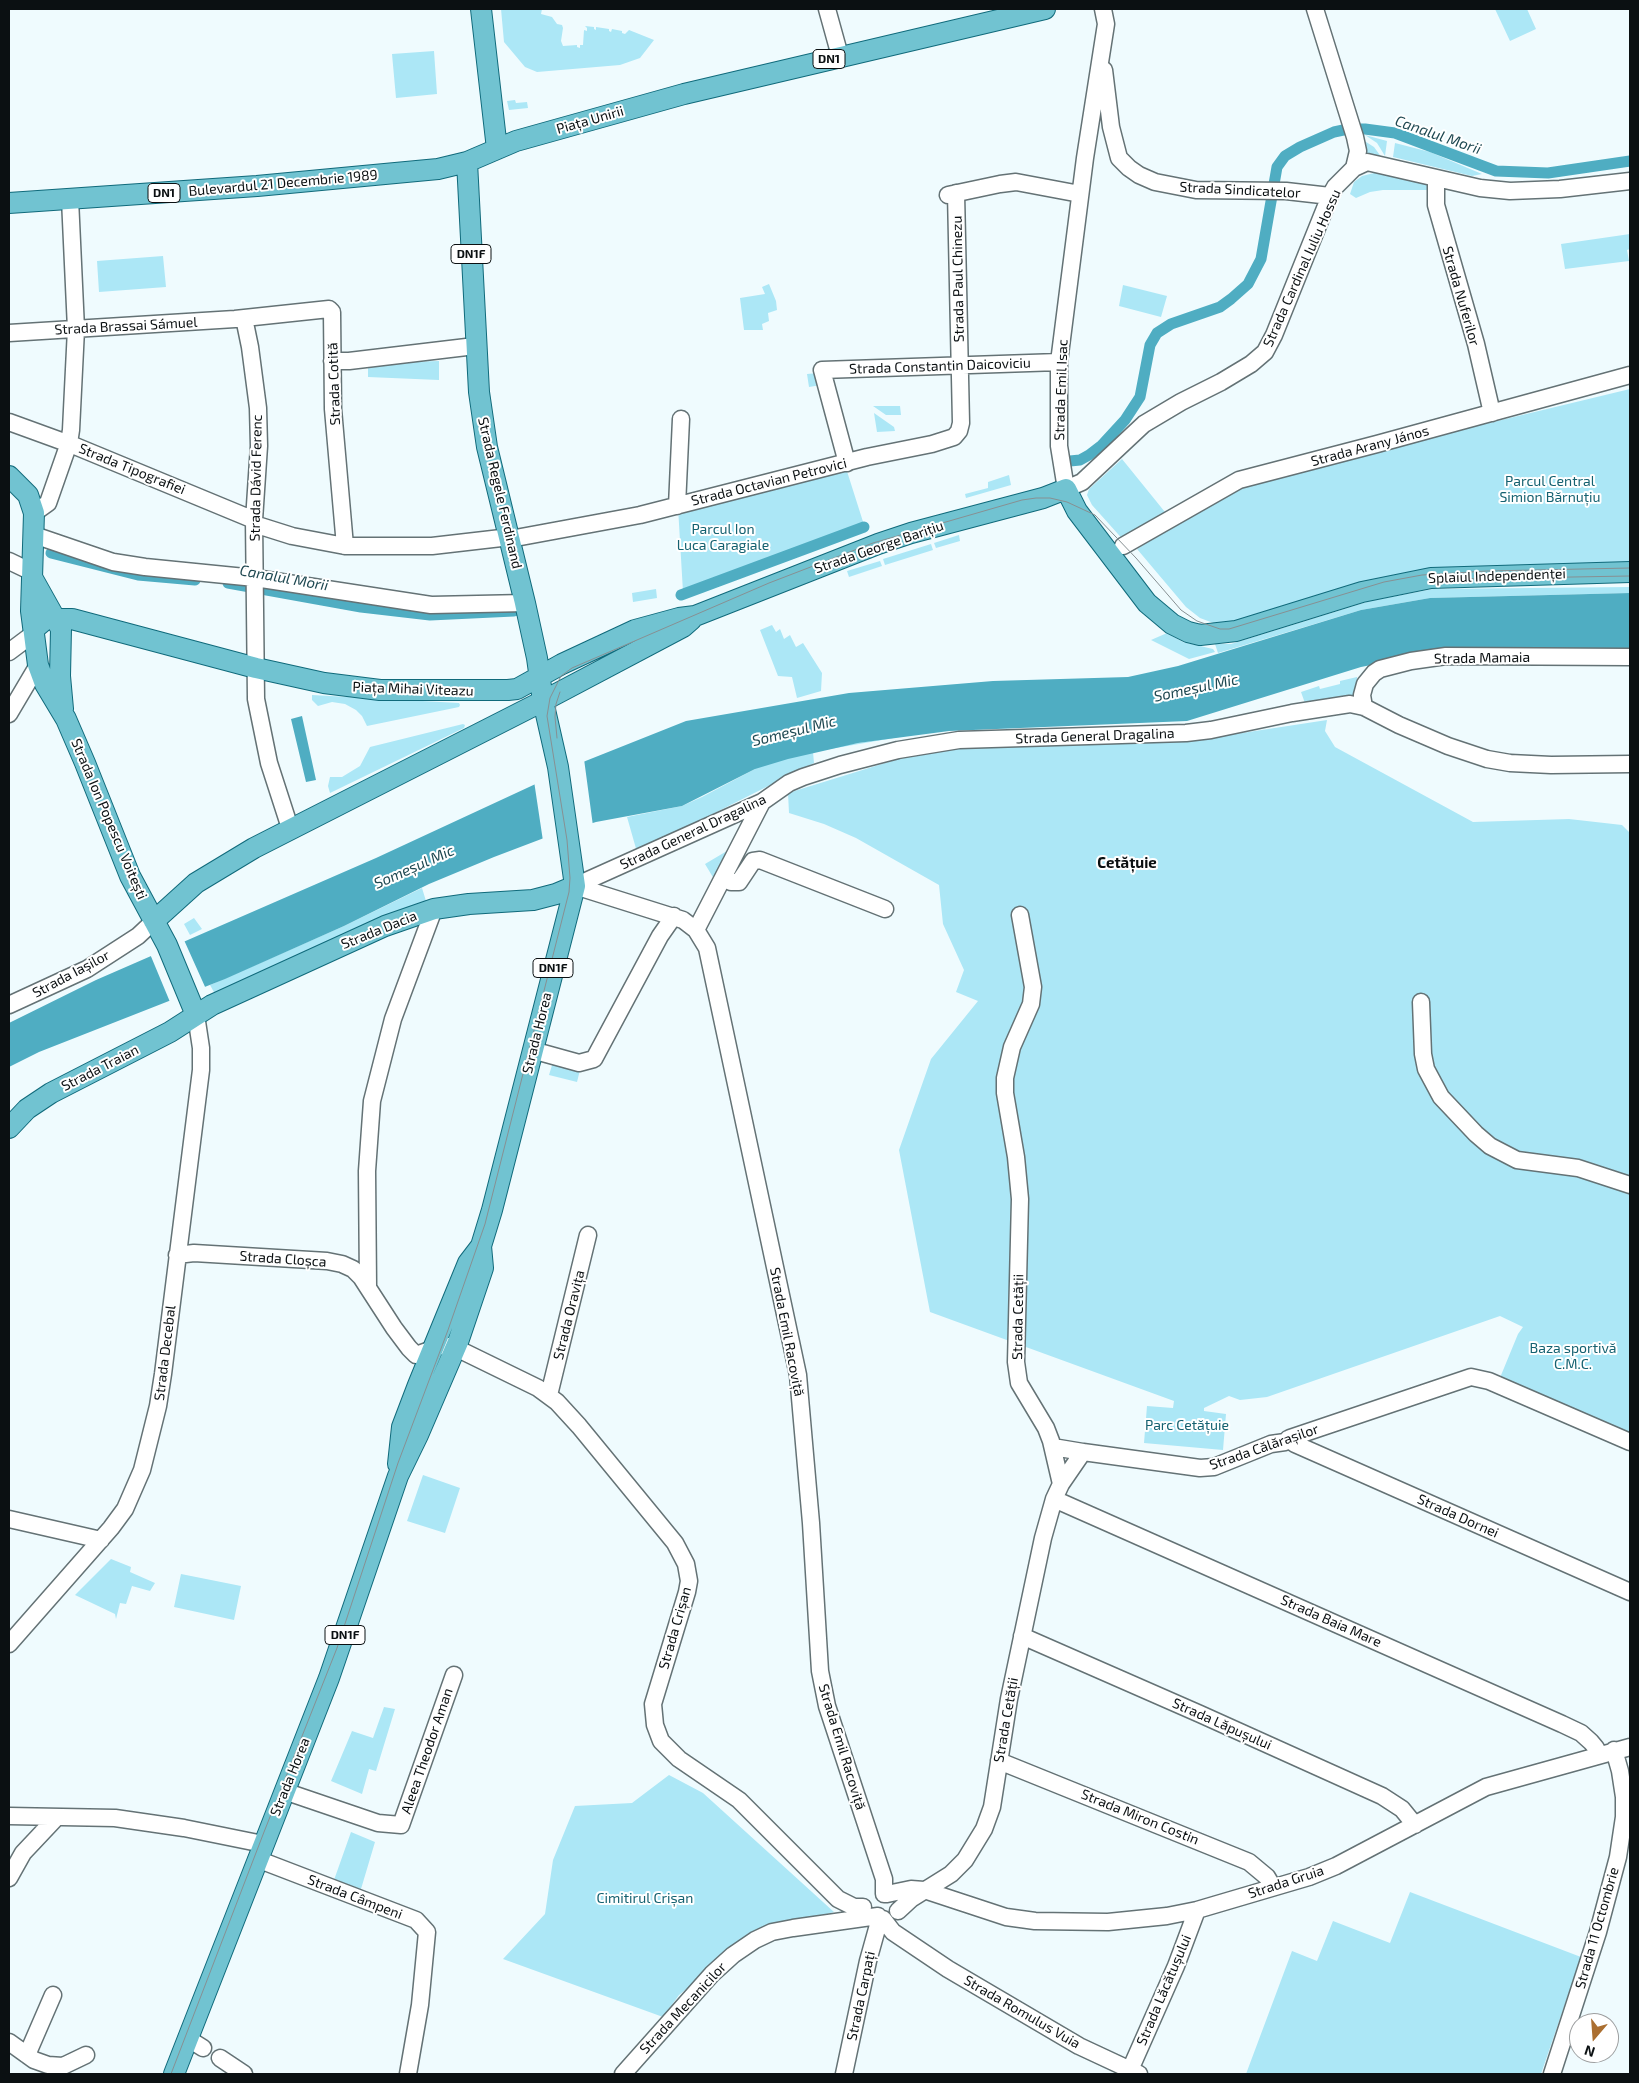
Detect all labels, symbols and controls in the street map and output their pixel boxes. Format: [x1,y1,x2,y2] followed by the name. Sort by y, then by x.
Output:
[813,50,845,68] road number: DN1
[554,102,626,138] street label: Piața Unirii
[1393,112,1483,158] water label: Canalul Morii
[188,166,378,200] street label: Bulevardul 21 Decembrie 1989
[1179,178,1301,202] street label: Strada Sindicatelor
[148,184,180,202] road number: DN1
[1260,187,1344,349] street label: Strada Cardinal Iuliu Hossu
[948,215,968,343] street label: Strada Paul Chinezu
[451,244,491,264] road number: DN1F
[1439,244,1483,348] street label: Strada Nuferilor
[54,314,198,338] street label: Strada Brassai Sámuel
[1051,339,1071,441] street label: Strada Emil Isac
[324,342,344,426] street label: Strada Cotită
[849,354,1031,378] street label: Strada Constantin Daicoviciu
[246,414,266,542] street label: Strada Dávid Ferenc
[474,416,526,570] street label: Strada Regele Ferdinand
[1309,422,1431,470] street label: Strada Arany János
[76,440,188,498] street label: Strada Tipografiei
[689,455,849,509] street label: Strada Octavian Petrovici
[1499,473,1601,506] park label: Parcul Central Simion Bărnuțiu
[812,517,946,577] street label: Strada George Barițiu
[677,521,769,554] park label: Parcul Ion Luca Caragiale
[238,561,330,595] water label: Canalul Morii
[1428,565,1566,587] street label: Splaiul Independenței
[1434,649,1530,667] street label: Strada Mamaia
[1152,670,1240,706] water label: Someșul Mic
[352,678,474,700] street label: Piața Mihai Viteazu
[750,712,838,750] water label: Someșul Mic
[1015,725,1175,747] street label: Strada General Dragalina
[67,736,151,902] street label: Strada Ion Popescu Voitești
[617,791,769,873] street label: Strada General Dragalina
[371,841,457,893] water label: Someșul Mic
[1097,854,1157,872] district label: Cetățuie
[339,907,419,953] street label: Strada Dacia
[30,947,112,1001] street label: Strada Iașilor
[533,958,573,978] road number: DN1F
[519,991,555,1075] street label: Strada Horea
[58,1041,142,1095] street label: Strada Traian
[239,1248,327,1270] street label: Strada Cloșca
[766,1266,808,1398] street label: Strada Emil Racoviță
[550,1268,588,1362] street label: Strada Oravița
[1009,1274,1027,1360] street label: Strada Cetății
[151,1304,179,1402] street label: Strada Decebal
[1530,1340,1616,1372] park label: Baza sportivă C.M.C.
[1145,1417,1229,1433] park label: Parc Cetățuie
[1207,1420,1321,1474] street label: Strada Călărașilor
[1415,1491,1501,1541] street label: Strada Dornei
[655,1585,695,1671] street label: Strada Crișan
[1278,1591,1384,1651] street label: Strada Baia Mare
[325,1626,365,1644] road number: DN1F
[990,1676,1022,1764] street label: Strada Cetății
[815,1682,869,1812] street label: Strada Emil Racoviță
[398,1686,456,1816] street label: Aleea Theodor Aman
[1170,1695,1274,1753] street label: Strada Lăpușului
[267,1735,313,1819] street label: Strada Horea
[1079,1786,1201,1848] street label: Strada Miron Costin
[1246,1862,1326,1902] street label: Strada Gruia
[1572,1865,1622,1991] street label: Strada 11 Octombrie
[305,1871,405,1923] street label: Strada Câmpeni
[597,1890,693,1906] park label: Cimitirul Crișan
[1133,1932,1195,2048] street label: Strada Lăcătușului
[843,1950,879,2042] street label: Strada Carpați
[636,1959,730,2057] street label: Strada Mecanicilor
[961,1972,1083,2052] street label: Strada Romulus Vuia
[1569,2013,1619,2063] north arrow
[1582,2042,1597,2061] text: N

